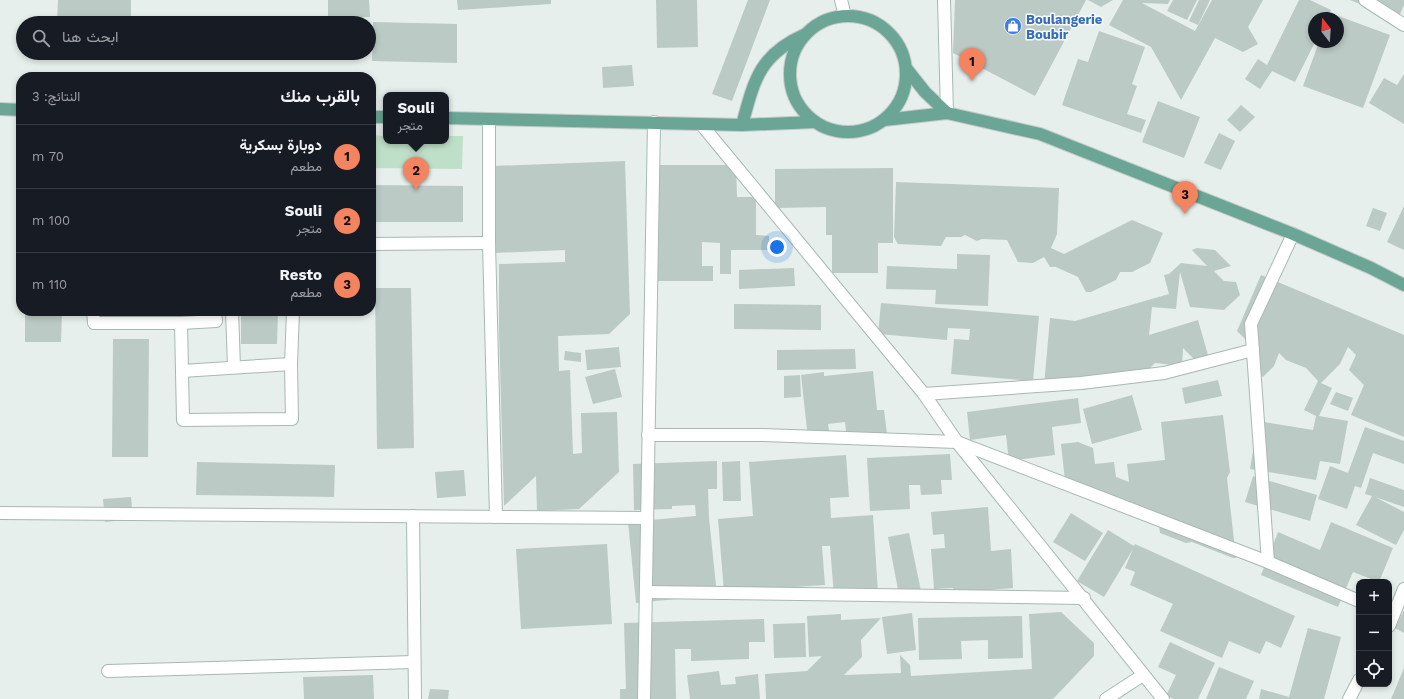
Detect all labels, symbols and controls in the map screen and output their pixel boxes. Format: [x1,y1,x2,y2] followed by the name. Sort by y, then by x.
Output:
[1026,12,1103,42] place label: Boulangerie Boubir
[1308,12,1344,48] north arrow
[16,16,376,60] search box
[1003,16,1023,36] shop icon: Boulangerie Boubir
[30,27,52,49] icon: search
[62,28,119,46] text: ابحث هنا
[959,48,985,81] pin: 1
[280,86,360,106] text: بالقرب منك
[32,89,80,104] text: النتائج: 3
[383,92,449,144] popup
[397,99,435,117] text: Souli
[397,118,423,133] text: متجر
[239,136,322,154] text: دوبارة بسكرية
[32,149,64,164] text: 70 m
[344,149,350,164] text: 1
[403,157,429,190] pin: 2
[291,159,322,174] text: مطعم
[1172,181,1198,214] pin: 3
[285,202,322,220] text: Souli
[32,213,70,228] text: 100 m
[343,213,351,228] text: 2
[297,221,322,236] text: متجر
[767,237,787,257] your location
[280,266,322,284] text: Resto
[32,277,67,292] text: 110 m
[343,277,351,292] text: 3
[291,285,322,300] text: مطعم
[1356,579,1392,687] map controls
[1356,579,1392,615] button: +
[1356,615,1392,651] button: −
[1356,651,1392,687] button: locate

